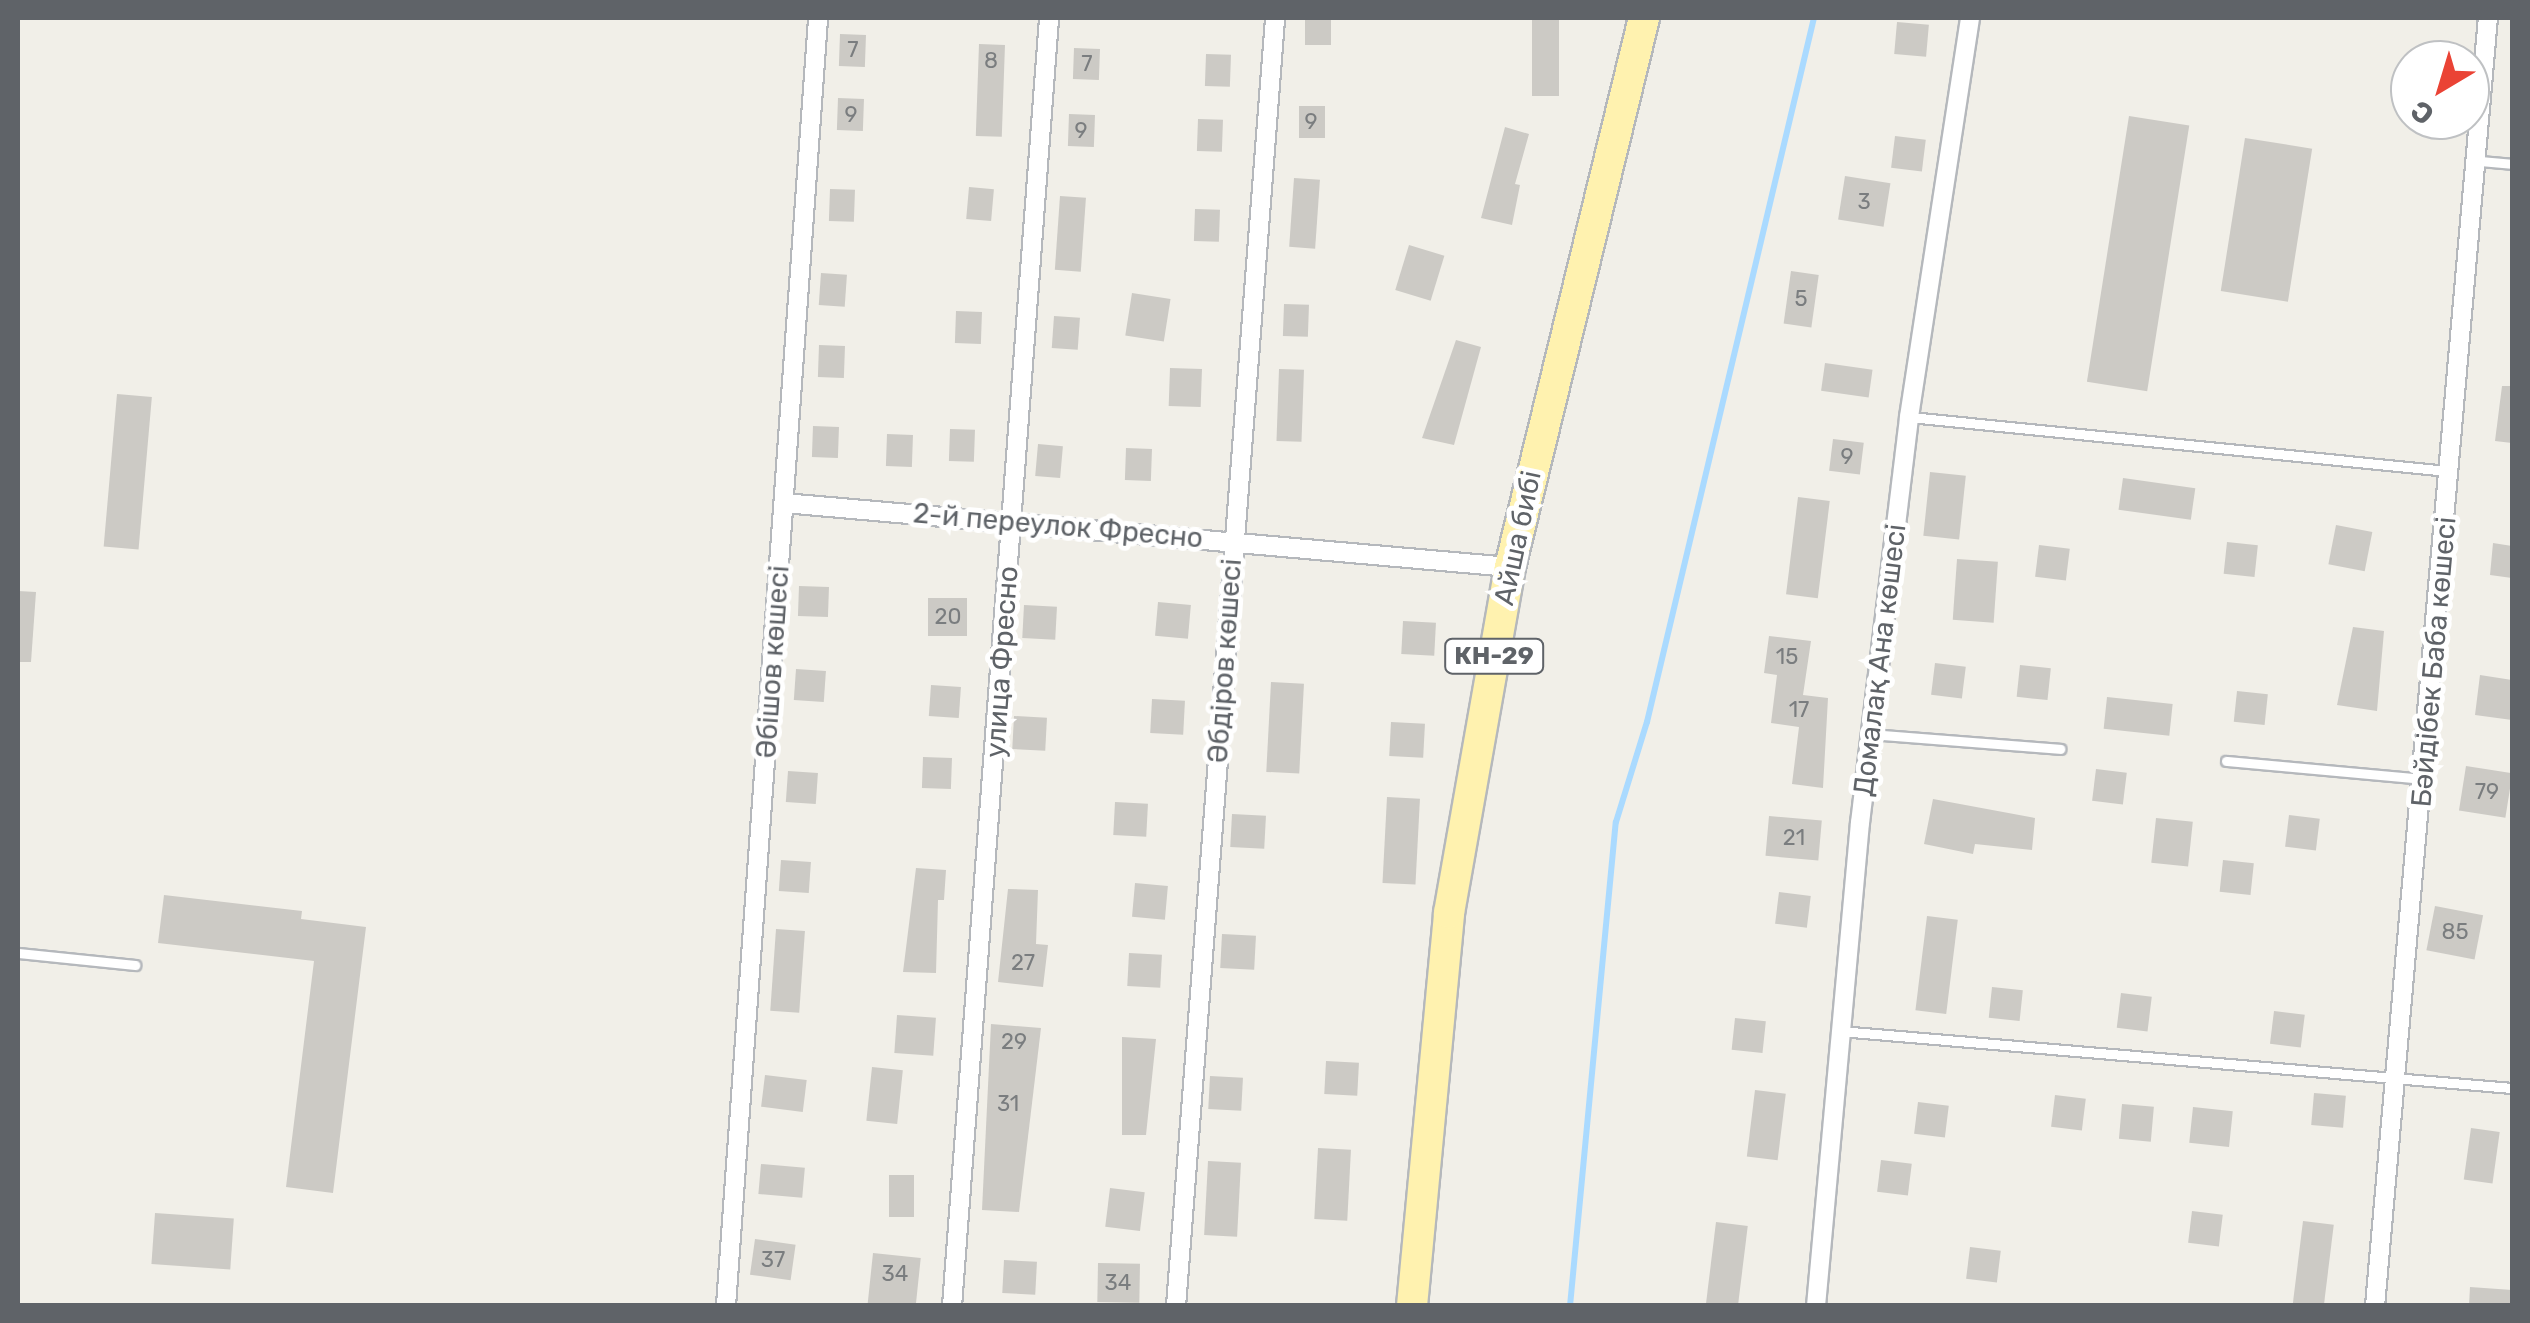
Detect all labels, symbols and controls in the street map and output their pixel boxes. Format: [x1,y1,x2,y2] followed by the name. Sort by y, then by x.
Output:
[847,37,859,63] house number: 7
[2390,40,2490,140] north arrow
[984,48,998,74] house number: 8
[1081,51,1093,77] house number: 7
[2405,93,2440,132] text: С
[844,102,858,128] house number: 9
[1304,109,1318,135] house number: 9
[1074,118,1088,144] house number: 9
[1857,189,1871,215] house number: 3
[1794,286,1808,312] house number: 5
[1840,444,1854,470] house number: 9
[1487,468,1549,608] street label: Айша бибі
[912,497,1204,555] street label: 2-й переулок Фресно
[2405,516,2463,808] street label: Бәйдібек Баба көшесі
[1847,522,1913,798] street label: Домалақ Ана көшесі
[1201,558,1249,764] street label: Әбдіров көшесі
[749,564,797,760] street label: Әбішов көшесі
[979,565,1025,759] street label: улица Фресно
[935,604,961,630] house number: 20
[1444,636,1544,676] road number: КН-29
[1776,644,1798,670] house number: 15
[1789,697,1809,723] house number: 17
[2475,779,2499,805] house number: 79
[1783,825,1805,851] house number: 21
[2441,919,2469,945] house number: 85
[1011,950,1035,976] house number: 27
[1001,1029,1027,1055] house number: 29
[997,1091,1019,1117] house number: 31
[761,1247,785,1273] house number: 37
[882,1261,908,1287] house number: 34
[1105,1270,1131,1296] house number: 34

